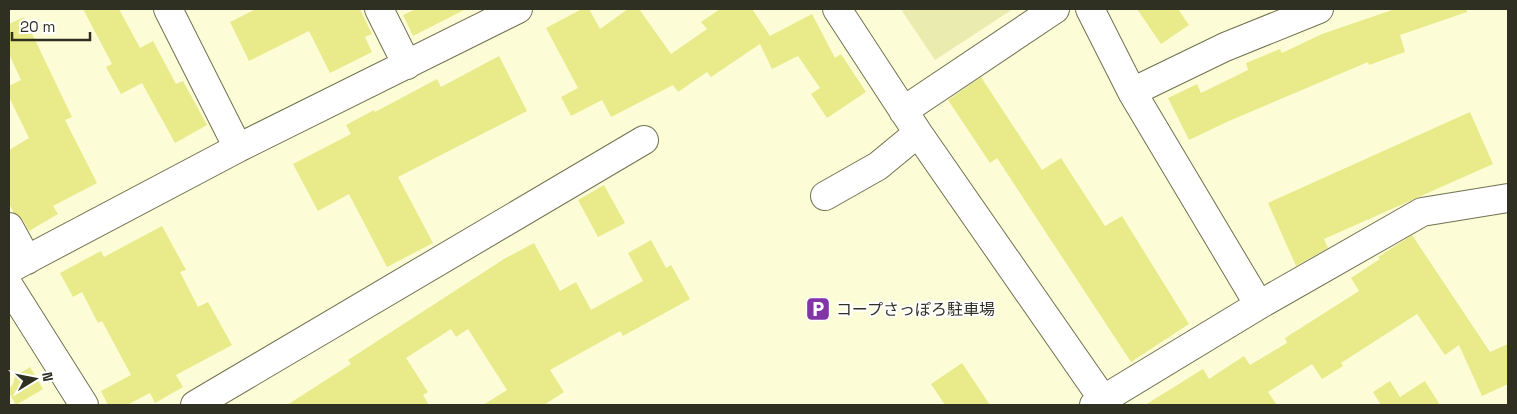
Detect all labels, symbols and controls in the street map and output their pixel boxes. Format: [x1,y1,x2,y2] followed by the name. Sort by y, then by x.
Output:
[12,10,90,42] scale bar
[20,17,55,36] text: 20 m
[805,296,831,322] parking icon: コープさっぽろ駐車場
[836,299,995,320] place label: コープさっぽろ駐車場
[10,354,60,404] north arrow
[38,371,57,383] text: N

